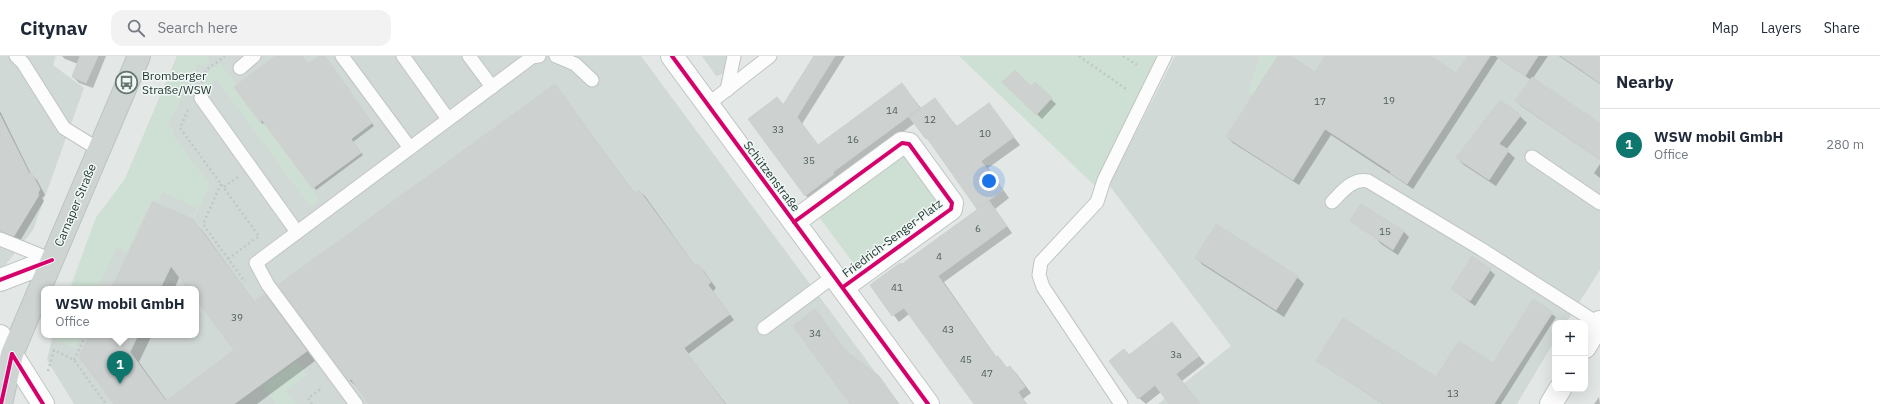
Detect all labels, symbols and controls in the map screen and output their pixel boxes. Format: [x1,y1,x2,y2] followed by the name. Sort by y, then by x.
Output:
[111,10,391,46] search box
[20,16,87,40] text: Citynav
[125,17,147,39] icon: search
[157,18,238,37] text: Search here
[1712,19,1739,37] text: Map
[1761,19,1802,37] text: Layers
[1824,19,1860,37] text: Share
[142,68,212,97] place label: Bromberger Straße/WSW
[114,69,140,95] bus stop icon: Bromberger Straße/WSW
[1616,71,1674,93] text: Nearby
[1383,94,1395,107] house number: 19
[1314,95,1326,108] house number: 17
[886,104,898,117] house number: 14
[924,113,936,126] house number: 12
[772,123,784,136] house number: 33
[979,127,991,140] house number: 10
[1654,127,1783,146] text: WSW mobil GmbH
[847,133,859,146] house number: 16
[1625,136,1633,153] text: 1
[1826,136,1864,153] text: 280 m
[741,138,804,215] street label: Schützenstraße
[1654,146,1688,163] text: Office
[803,154,815,167] house number: 35
[51,161,99,249] street label: Carnaper Straße
[979,171,999,191] your location
[839,195,945,280] street label: Friedrich-Senger-Platz
[975,222,981,235] house number: 6
[1379,225,1391,238] house number: 15
[936,250,942,263] house number: 4
[891,281,903,294] house number: 41
[41,286,199,338] popup
[55,294,185,313] text: WSW mobil GmbH
[231,311,243,324] house number: 39
[55,313,90,330] text: Office
[1552,320,1588,392] map controls
[1552,320,1588,356] button: +
[942,323,954,336] house number: 43
[809,327,821,340] house number: 34
[1170,348,1182,361] house number: 3a
[107,351,133,384] pin: 1
[960,353,972,366] house number: 45
[1552,356,1588,392] button: −
[981,367,993,380] house number: 47
[1447,387,1459,400] house number: 13

